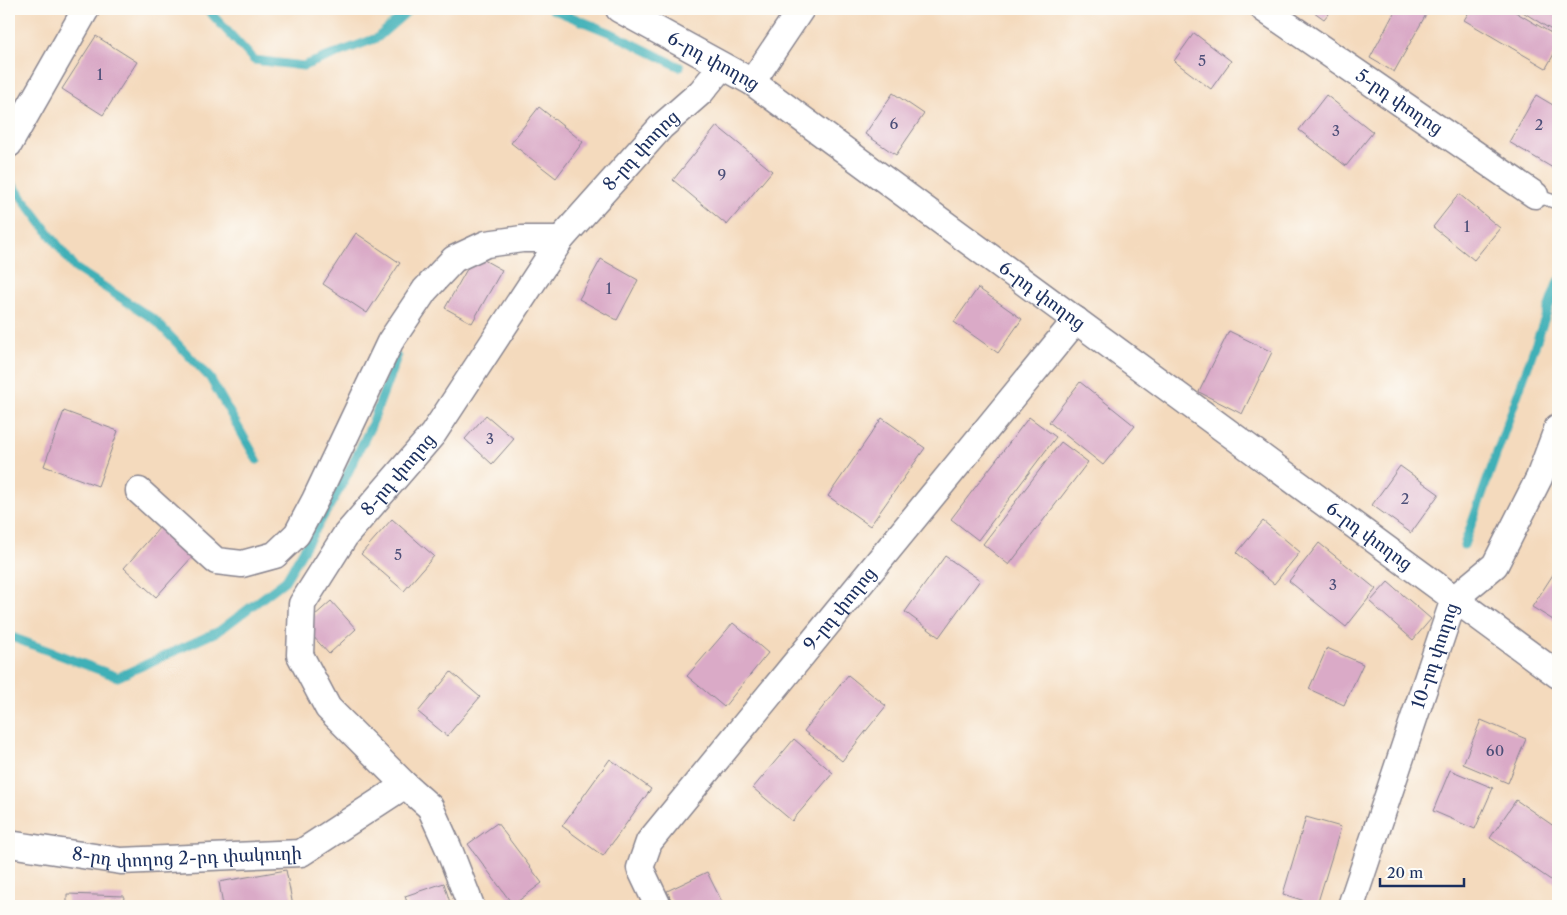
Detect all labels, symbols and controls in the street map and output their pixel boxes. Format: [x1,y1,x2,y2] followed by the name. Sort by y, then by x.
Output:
[664,27,764,95] street label: 6-րդ փողոց
[1198,51,1206,70] house number: 5
[1351,64,1447,139] street label: 5-րդ փողոց
[97,65,104,84] house number: 1
[598,106,683,195] street label: 8-րդ փողոց
[890,114,899,133] house number: 6
[1535,115,1543,134] house number: 2
[1332,121,1340,140] house number: 3
[718,165,726,184] house number: 9
[1464,217,1471,236] house number: 1
[995,256,1090,335] street label: 6-րդ փողոց
[606,279,613,298] house number: 1
[356,429,440,520] street label: 8-րդ փողոց
[486,429,494,448] house number: 3
[1401,489,1409,508] house number: 2
[1322,497,1417,575] street label: 6-րդ փողոց
[394,545,402,564] house number: 5
[799,562,881,655] street label: 9-րդ փողոց
[1329,575,1337,594] house number: 3
[1407,600,1463,712] street label: 10-րդ փողոց
[1486,741,1504,760] house number: 60
[70,842,302,872] street label: 8-րդ փողոց 2-րդ փակուղի
[1380,855,1463,887] scale bar
[1387,863,1423,882] text: 20 m

